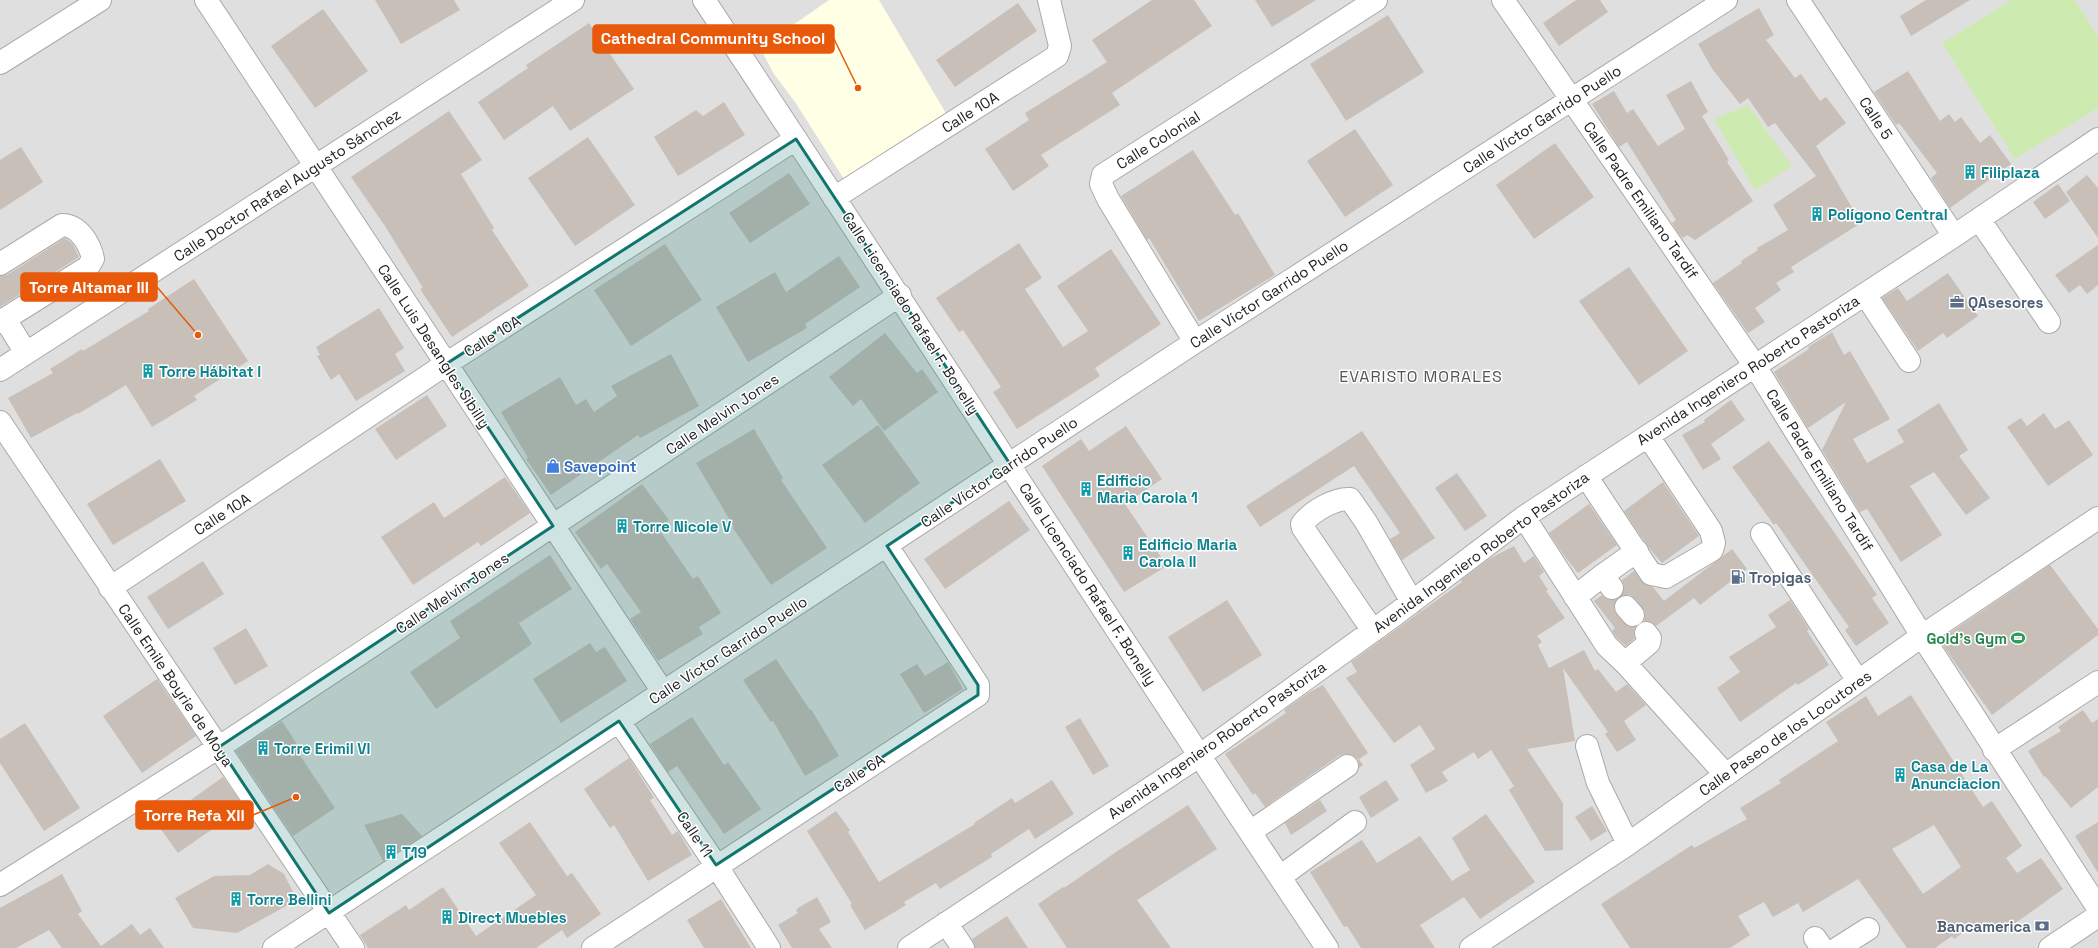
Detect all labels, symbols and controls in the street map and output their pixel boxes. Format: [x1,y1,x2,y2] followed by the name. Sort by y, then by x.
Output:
[593,25,834,53] callout: Cathedral Community School
[601,28,825,49] text: Cathedral Community School
[1459,61,1625,177] street label: Calle Víctor Garrido Puello
[938,87,1002,137] street label: Calle 10A
[1855,93,1897,143] street label: Calle 5
[170,104,404,266] street label: Calle Doctor Rafael Augusto Sánchez
[1113,107,1203,173] street label: Calle Colonial
[1579,118,1703,283] street label: Calle Padre Emiliano Tardif
[1981,163,2040,182] place label: Filiplaza
[1962,164,1978,180] building icon: Filiplaza
[1828,205,1948,224] place label: Polígono Central
[1809,206,1825,222] building icon: Polígono Central
[838,208,984,418] street label: Calle Licenciado Rafael F. Bonelly
[1186,236,1352,352] street label: Calle Víctor Garrido Puello
[374,260,494,432] street label: Calle Luis Desangles Sibilly
[21,273,157,301] callout: Torre Altamar III
[29,277,149,298] text: Torre Altamar III
[1633,290,1863,449] street label: Avenida Ingeniero Roberto Pastoriza
[1968,293,2043,312] place label: QAsesores
[1949,294,1965,310] office icon: QAsesores
[460,311,524,361] street label: Calle 10A
[159,362,261,381] place label: Torre Hábitat I
[140,363,156,379] building icon: Torre Hábitat I
[1339,366,1503,387] district label: EVARISTO MORALES
[662,369,782,459] street label: Calle Melvin Jones
[1762,385,1878,555] street label: Calle Padre Emiliano Tardif
[917,412,1081,532] street label: Calle Víctor Garrido Puello
[564,457,637,476] place label: Savepoint
[545,458,561,474] shop icon: Savepoint
[1369,467,1593,637] street label: Avenida Ingeniero Roberto Pastoriza
[1097,471,1198,507] place label: Edificio Maria Carola 1
[1015,479,1161,689] street label: Calle Licenciado Rafael F. Bonelly
[1078,481,1094,497] building icon: Edificio Maria Carola 1
[190,488,254,539] street label: Calle 10A
[633,517,731,536] place label: Torre Nicole V
[614,518,630,534] building icon: Torre Nicole V
[1139,535,1238,571] place label: Edificio Maria Carola II
[1120,545,1136,561] building icon: Edificio Maria Carola II
[392,548,512,638] street label: Calle Melvin Jones
[1749,568,1811,587] place label: Tropigas
[1730,569,1746,585] fuel station icon: Tropigas
[645,592,811,708] street label: Calle Víctor Garrido Puello
[114,600,238,770] street label: Calle Emile Boyrie de Moya
[1926,629,2007,648] place label: Gold's Gym
[2010,630,2026,646] sports icon: Gold's Gym
[1104,657,1330,823] street label: Avenida Ingeniero Roberto Pastoriza
[1695,666,1875,800] street label: Calle Paseo de los Locutores
[274,739,371,758] place label: Torre Erimil VI
[255,740,271,756] building icon: Torre Erimil VI
[830,749,889,796] street label: Calle 6A
[1911,757,2001,793] place label: Casa de La Anunciacion
[1892,767,1908,783] building icon: Casa de La Anunciacion
[136,801,253,829] callout: Torre Refa XII
[143,805,245,826] text: Torre Refa XII
[673,808,717,860] street label: Calle 11
[402,843,427,862] place label: T19
[383,844,399,860] building icon: T19
[247,890,331,909] place label: Torre Bellini
[228,891,244,907] building icon: Torre Bellini
[458,908,567,927] place label: Direct Muebles
[439,909,455,925] building icon: Direct Muebles
[1937,917,2031,936] place label: Bancamerica
[2034,918,2050,934] bank icon: Bancamerica

